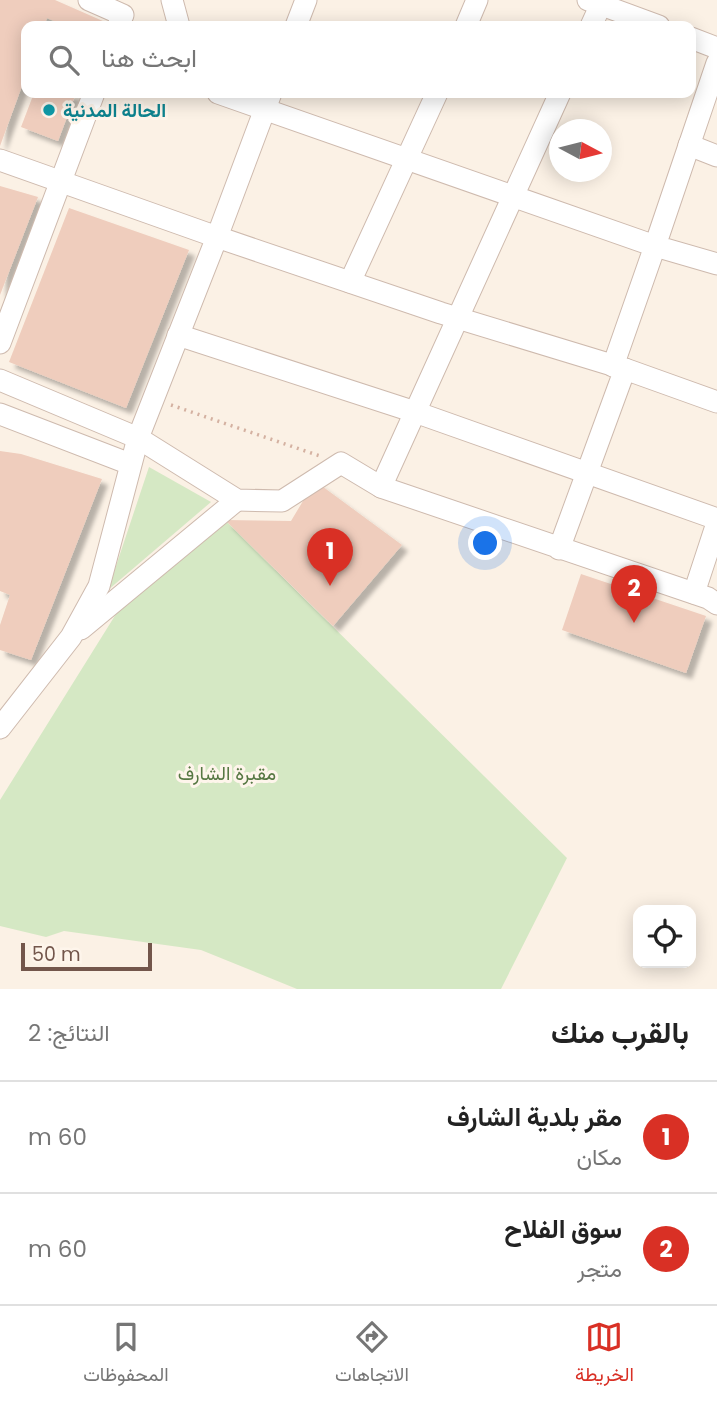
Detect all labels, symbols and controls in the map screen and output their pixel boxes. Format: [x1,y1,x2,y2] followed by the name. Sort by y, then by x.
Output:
[21,21,696,98] search box
[101,40,197,76] text: ابحث هنا
[45,41,83,79] icon: search
[63,97,166,124] place label: الحالة المدنية
[41,102,57,118] marker: الحالة المدنية
[549,119,612,182] north arrow
[468,526,502,560] your location
[307,528,353,586] pin: 1
[611,565,657,623] pin: 2
[178,760,276,787] park label: مقبرة الشارف
[633,905,696,968] map controls
[633,905,696,968] button: locate
[21,940,152,972] scale bar
[32,941,81,968] text: 50 m
[551,1011,689,1054] text: بالقرب منك
[28,1017,110,1049] text: النتائج: 2
[447,1099,622,1135] text: مقر بلدية الشارف
[28,1121,87,1153] text: 60 m
[662,1121,670,1153] text: 1
[576,1141,622,1173] text: مكان
[504,1211,622,1247] text: سوق الفلاح
[28,1233,87,1265] text: 60 m
[659,1233,673,1265] text: 2
[577,1253,622,1285] text: متجر
[83,1318,169,1391] tab: المحفوظات
[335,1318,409,1391] tab: الاتجاهات
[575,1318,634,1391] tab: الخريطة

